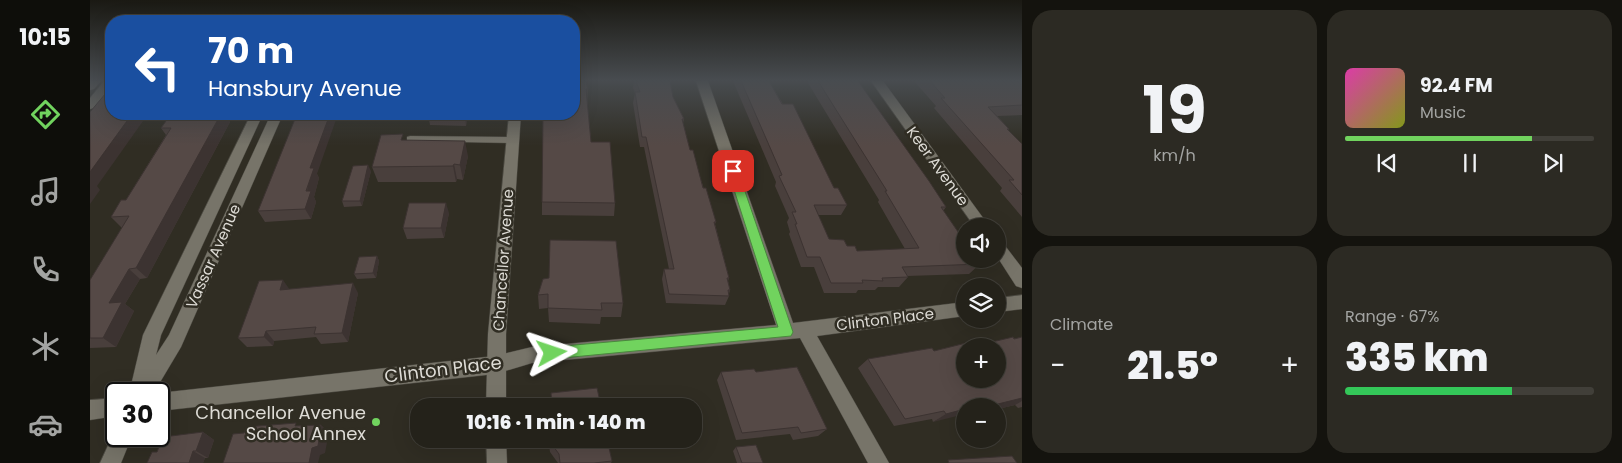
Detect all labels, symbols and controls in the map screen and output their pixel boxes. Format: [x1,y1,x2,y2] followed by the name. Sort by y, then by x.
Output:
[19,22,71,53] text: 10:15
[208,26,294,75] text: 70 m
[125,35,190,100] icon: left
[1142,65,1207,156] text: 19
[1420,72,1493,99] text: 92.4 FM
[208,73,402,104] text: Hansbury Avenue
[28,97,63,132] icon: directions
[1420,101,1466,124] text: Music
[902,122,974,210] street label: Keer Avenue
[1153,144,1196,167] text: km/h
[1373,149,1401,177] icon: previous
[1456,149,1484,177] icon: pause
[1539,149,1567,177] icon: next
[712,150,754,192] pin
[719,157,747,185] icon: arrive
[28,174,63,209] icon: music
[488,188,518,332] street label: Chancellor Avenue
[181,201,245,311] street label: Vassar Avenue
[956,218,1006,448] map controls
[956,218,1006,268] button: sound
[28,252,63,287] icon: phone
[956,278,1006,328] button: layers
[835,303,935,335] street label: Clinton Place
[1345,305,1440,328] text: Range · 67%
[1050,313,1113,336] text: Climate
[525,326,577,378] position arrow
[28,329,63,364] icon: climate
[1345,331,1489,384] text: 335 km
[956,338,1006,388] button: +
[1127,339,1218,392] text: 21.5°
[1050,346,1065,385] text: −
[1280,346,1299,385] text: +
[383,349,503,389] street label: Clinton Place
[105,382,170,447] speed limit sign: 30
[956,398,1006,448] button: −
[195,400,366,446] place label: Chancellor Avenue School Annex
[28,407,63,442] icon: car
[467,409,645,436] text: 10:16 · 1 min · 140 m
[370,416,382,428] marker: Chancellor Avenue School Annex

